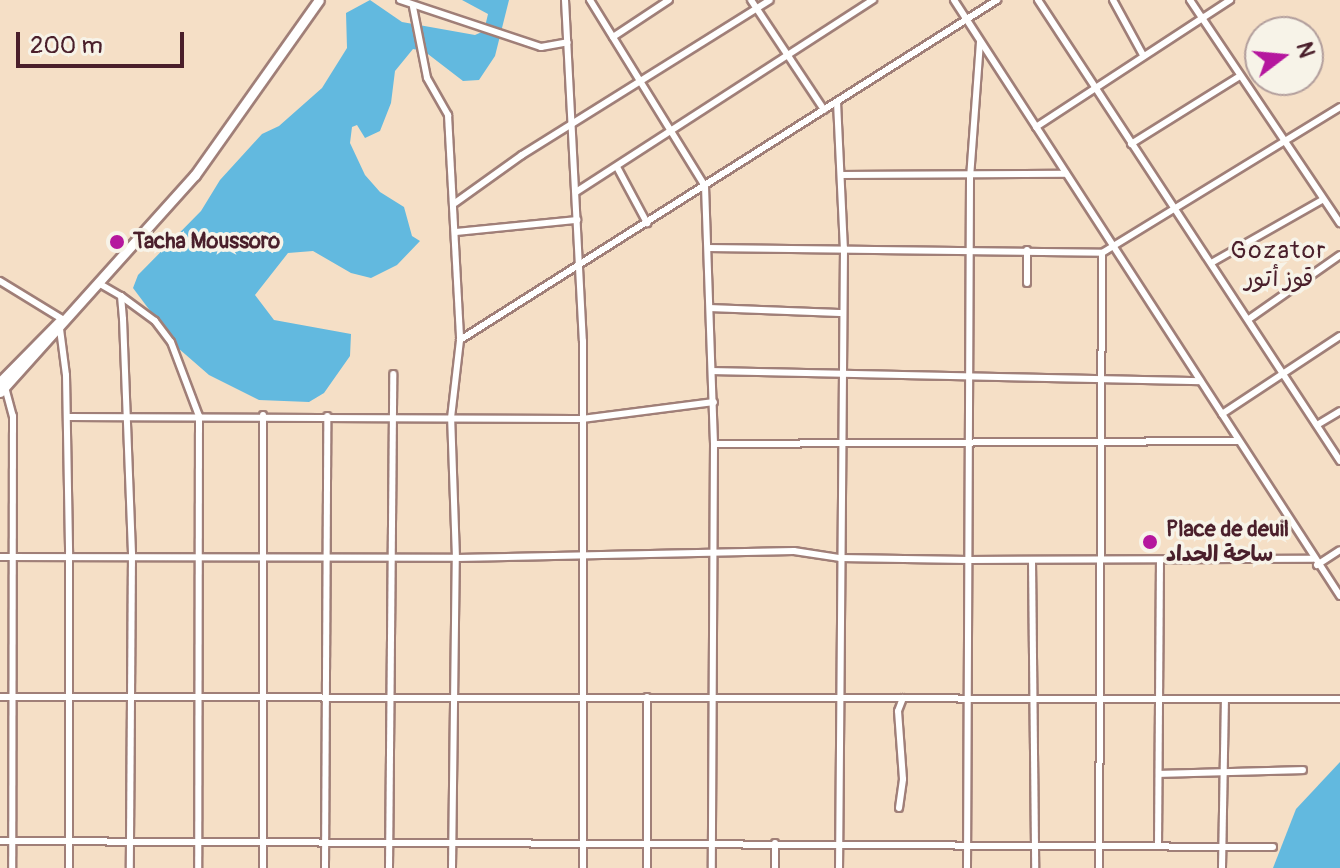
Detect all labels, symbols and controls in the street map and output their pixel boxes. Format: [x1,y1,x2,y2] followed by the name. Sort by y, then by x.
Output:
[20,16,188,66] scale bar
[1244,16,1324,96] north arrow
[30,31,103,60] text: 200 m
[1290,39,1321,61] text: N
[133,229,280,255] place label: Tacha Moussoro
[108,233,126,251] marker: Tacha Moussoro
[1231,237,1327,293] district label: Gozator قوز أتور
[1166,516,1289,568] place label: Place de deuil ساحة الحداد
[1141,533,1159,551] marker: Place de deuil ساحة الحداد

